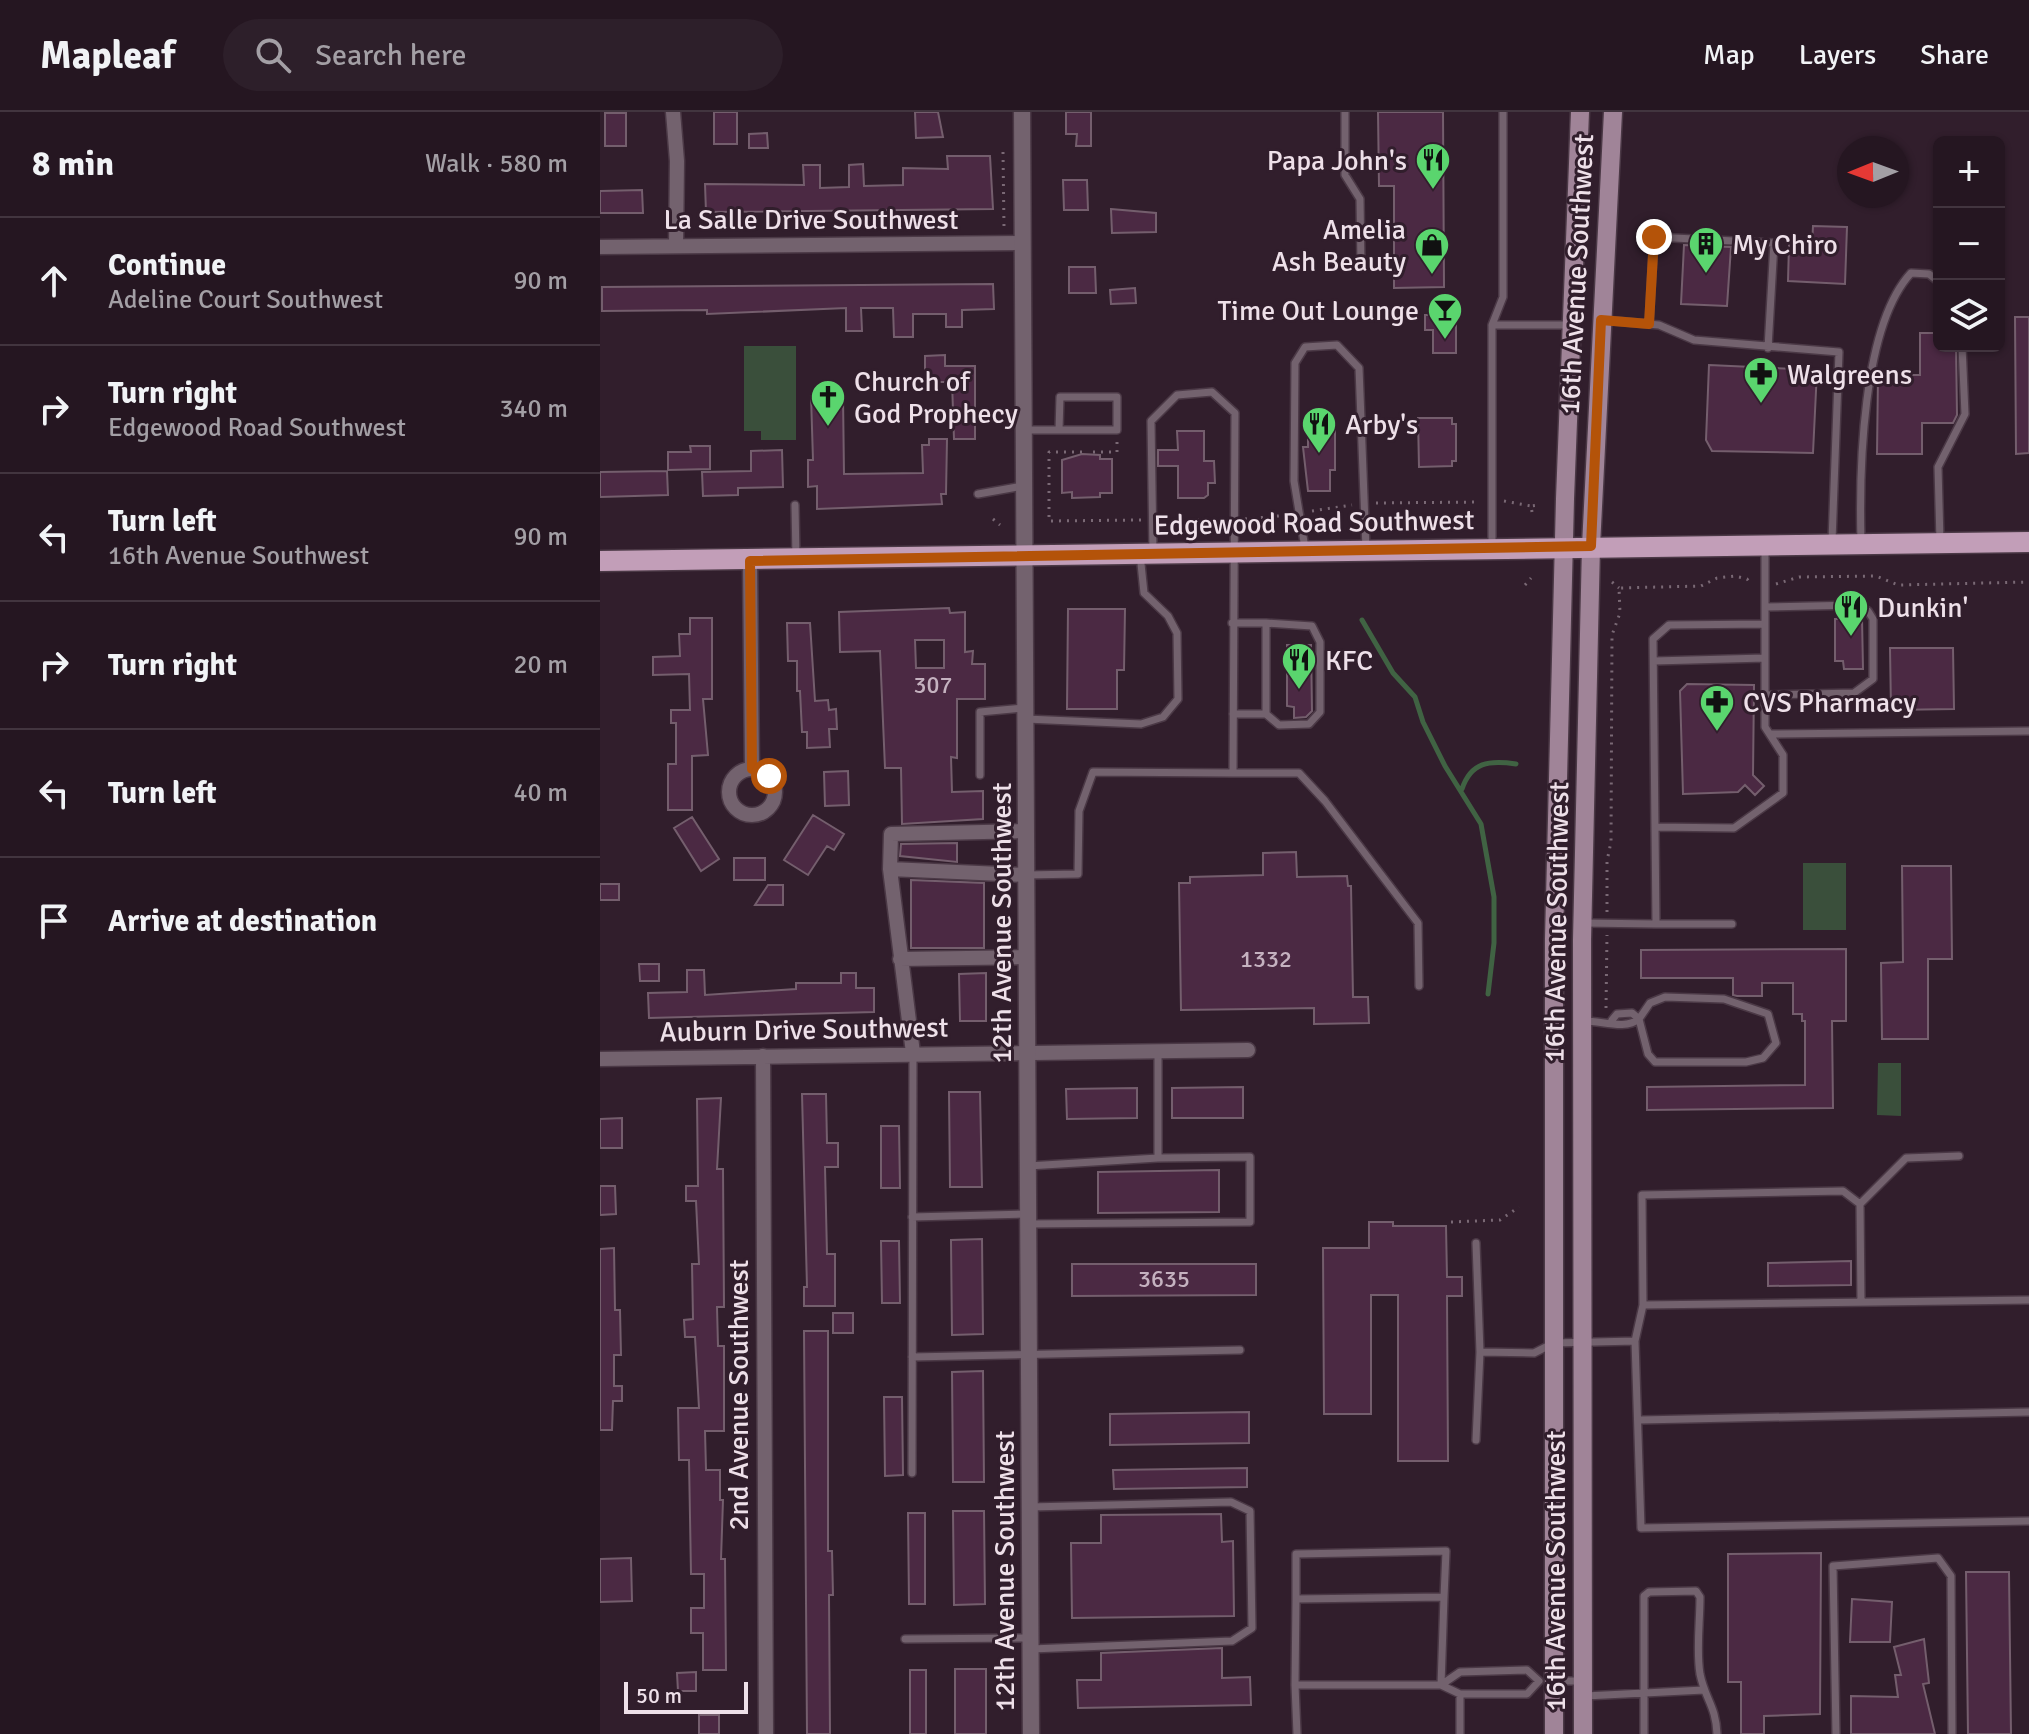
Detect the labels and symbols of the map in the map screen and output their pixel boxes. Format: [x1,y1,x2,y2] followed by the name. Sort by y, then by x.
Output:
[1553,133,1601,415] street label: 16th Avenue Southwest
[1837,136,1909,208] north arrow
[1414,141,1452,191] restaurant icon: Papa John's
[1267,144,1407,178] place label: Papa John's
[663,203,959,237] street label: La Salle Drive Southwest
[1272,213,1406,279] place label: Amelia Ash Beauty
[1636,219,1672,255] route end
[1687,225,1725,275] building icon: My Chiro
[1413,226,1451,276] shop icon: Amelia Ash Beauty
[1732,228,1838,262] place label: My Chiro
[1426,291,1464,341] bar icon: Time Out Lounge
[1218,294,1419,328] place label: Time Out Lounge
[1742,355,1780,405] pharmacy icon: Walgreens
[1787,358,1912,392] place label: Walgreens
[854,365,1018,431] place label: Church of God Prophecy
[809,378,847,428] church icon: Church of God Prophecy
[1300,405,1338,455] restaurant icon: Arby's
[1345,408,1418,442] place label: Arby's
[1153,503,1475,543] street label: Edgewood Road Southwest
[1832,588,1870,638] restaurant icon: Dunkin'
[1877,591,1968,625] place label: Dunkin'
[1280,641,1318,691] restaurant icon: KFC
[1325,644,1373,678] place label: KFC
[914,670,952,700] house number: 307
[1698,683,1736,733] pharmacy icon: CVS Pharmacy
[1743,686,1916,720] place label: CVS Pharmacy
[751,758,787,794] route start
[1538,781,1576,1063] street label: 16th Avenue Southwest
[985,782,1019,1064] street label: 12th Avenue Southwest
[1240,944,1292,974] house number: 1332
[659,1010,949,1050] street label: Auburn Drive Southwest
[722,1259,756,1531] street label: 2nd Avenue Southwest
[1138,1264,1190,1294] house number: 3635
[988,1430,1022,1712] street label: 12th Avenue Southwest
[1539,1430,1573,1712] street label: 16th Avenue Southwest
[624,1678,748,1714] scale bar

